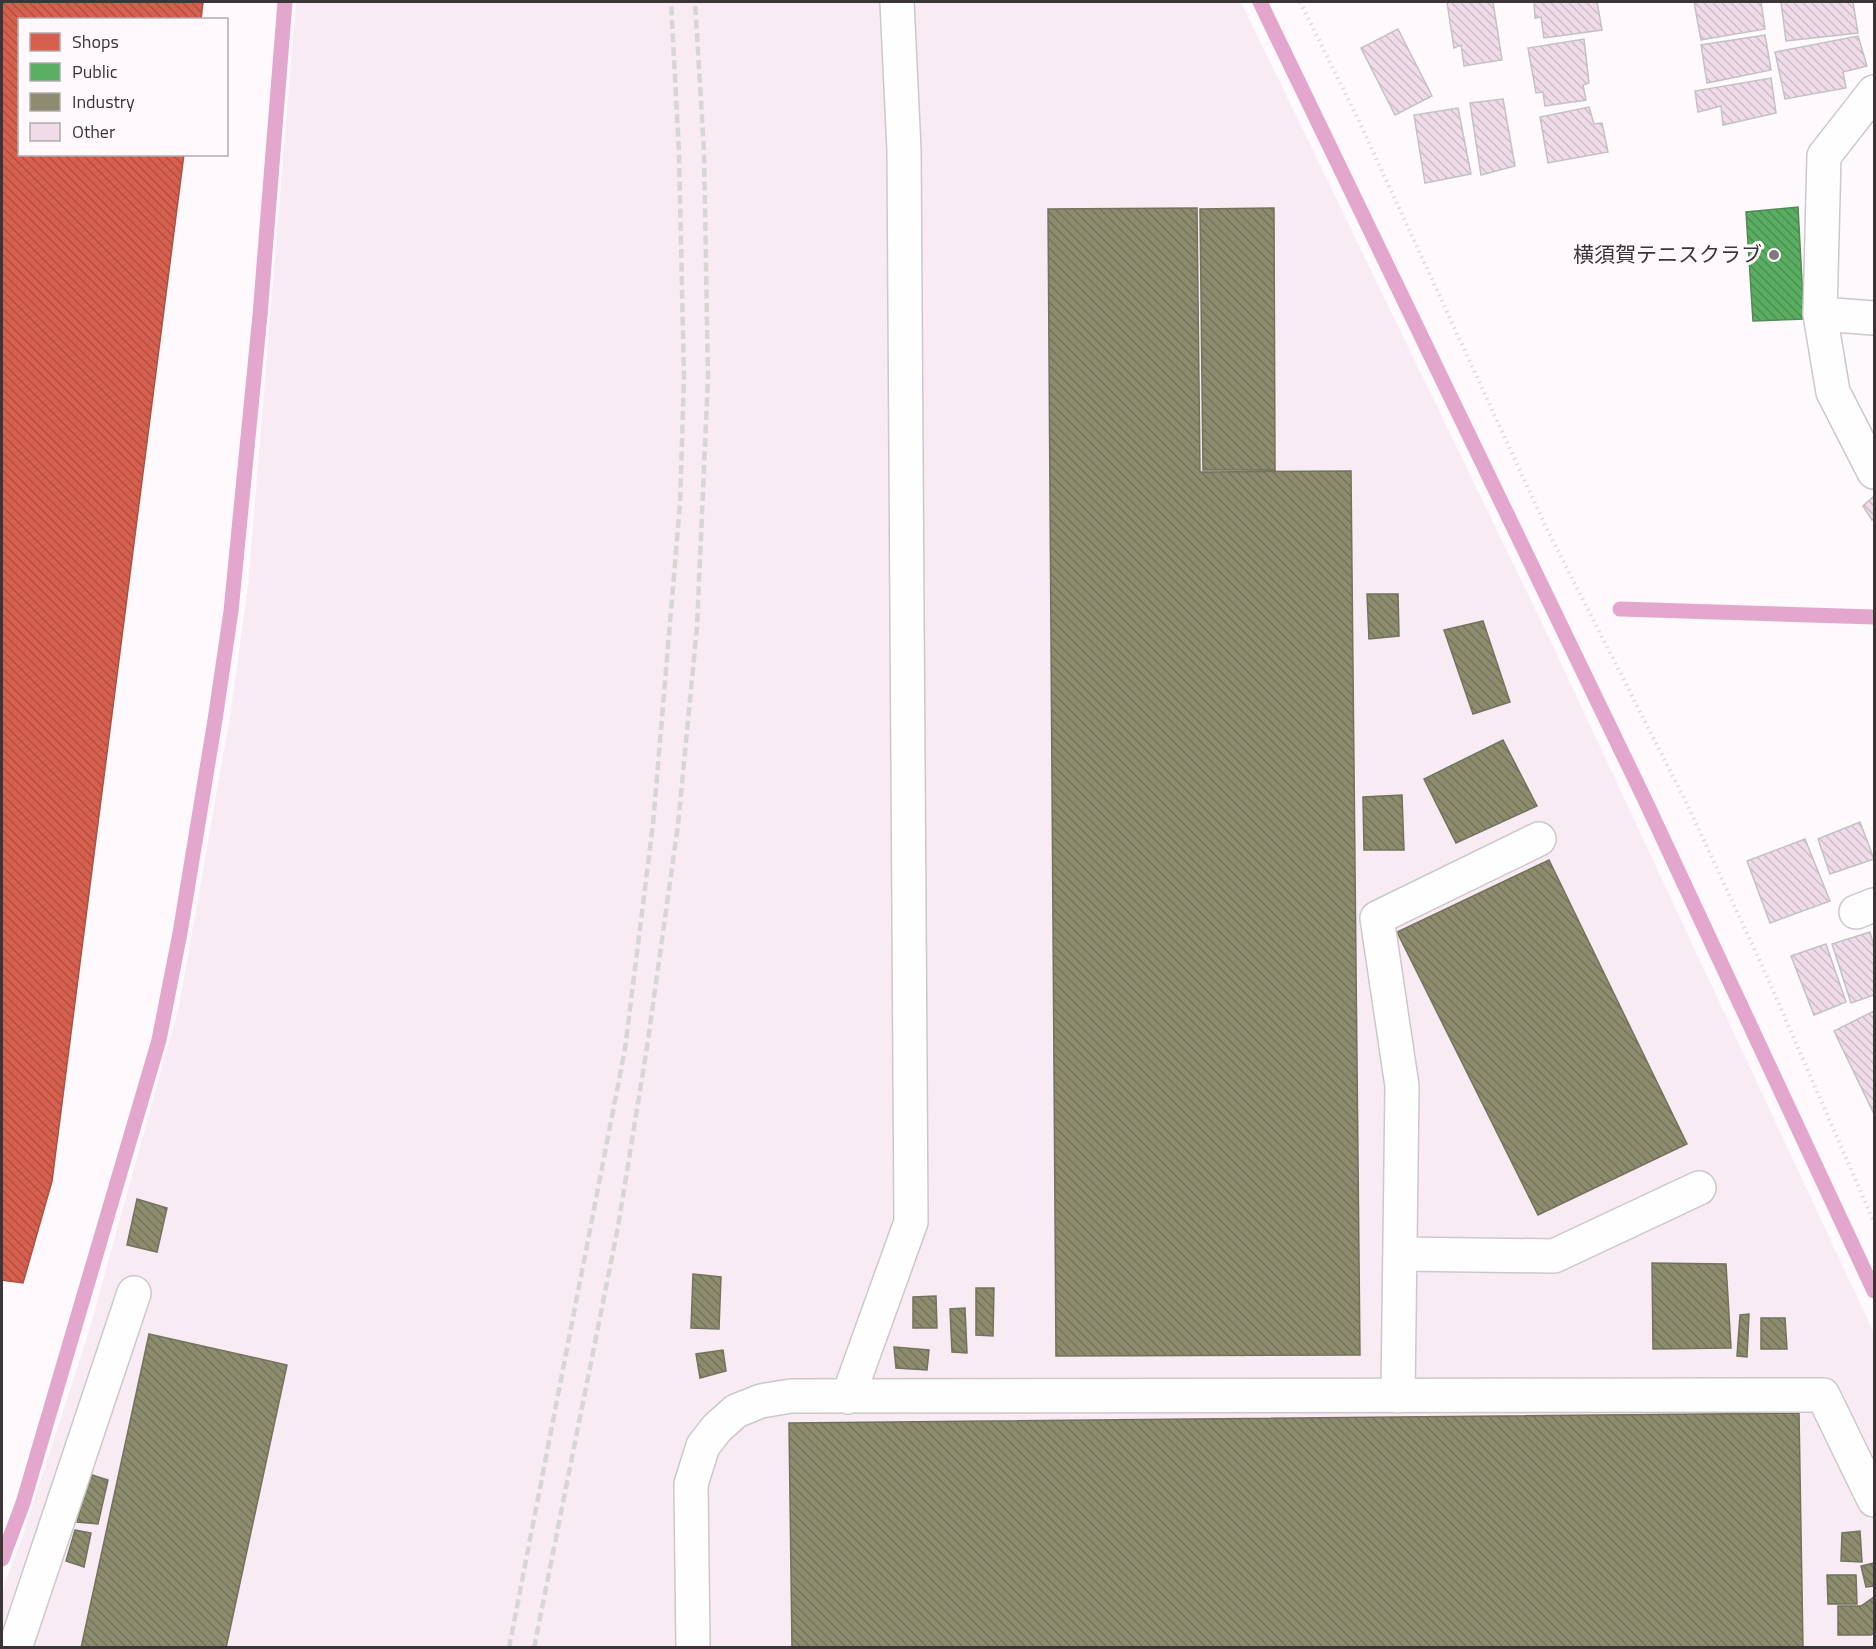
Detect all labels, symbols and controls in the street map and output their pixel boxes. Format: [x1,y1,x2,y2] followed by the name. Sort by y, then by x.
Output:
[18,18,228,156] legend
[72,28,119,55] text: Shops
[72,58,118,85] text: Public
[72,88,135,115] text: Industry
[72,118,115,145] text: Other
[1573,238,1762,270] place label: 横須賀テニスクラブ
[1767,248,1781,262] marker: 横須賀テニスクラブ

